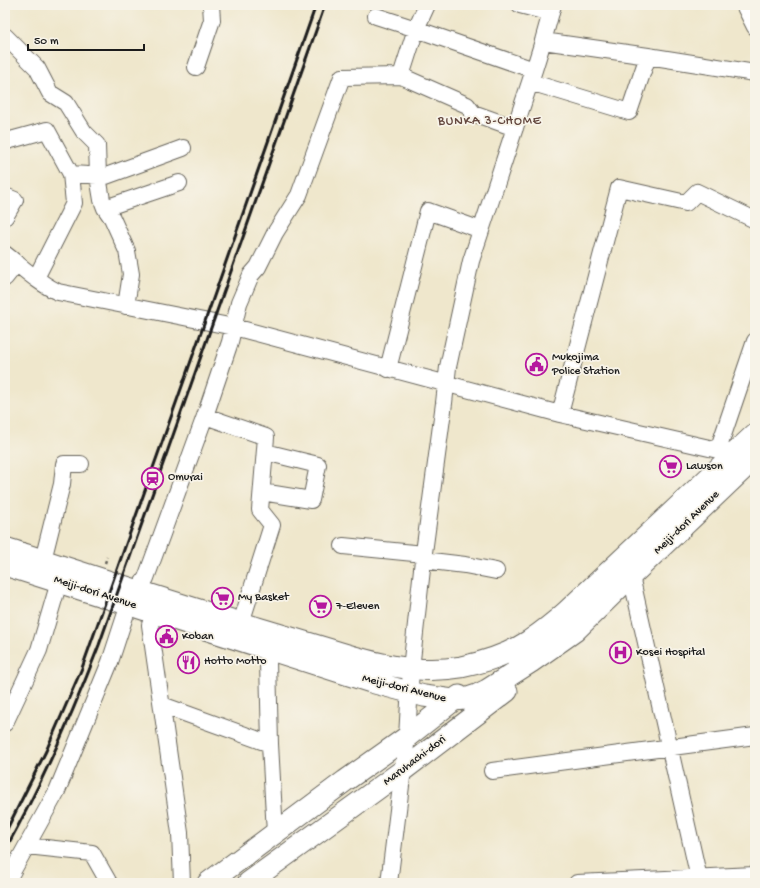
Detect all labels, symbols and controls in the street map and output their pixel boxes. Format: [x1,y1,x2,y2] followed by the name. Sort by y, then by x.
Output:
[28,26,144,52] scale bar
[34,35,59,49] text: 50 m
[437,114,542,129] district label: BUNKA 3-CHOME
[551,351,620,379] place label: Mukojima Police Station
[523,352,549,378] public building icon: Mukojima Police Station
[658,454,684,480] supermarket icon: Lawson
[686,460,723,474] place label: Lawson
[140,465,166,491] station icon: Omurai
[168,471,203,485] place label: Omurai
[651,488,723,558] street label: Meiji-dori Avenue
[52,573,139,613] street label: Meiji-dori Avenue
[210,585,236,611] supermarket icon: My Basket
[238,591,290,605] place label: My Basket
[307,594,333,620] supermarket icon: 7-Eleven
[335,600,380,614] place label: 7-Eleven
[154,624,180,650] public building icon: Koban
[182,630,214,644] place label: Koban
[608,640,634,666] hospital icon: Kosei Hospital
[636,646,705,660] place label: Kosei Hospital
[176,649,202,675] restaurant icon: Hotto Motto
[204,655,267,669] place label: Hotto Motto
[361,672,448,706] street label: Meiji-dori Avenue
[381,733,449,789] street label: Maruhachi-dori

